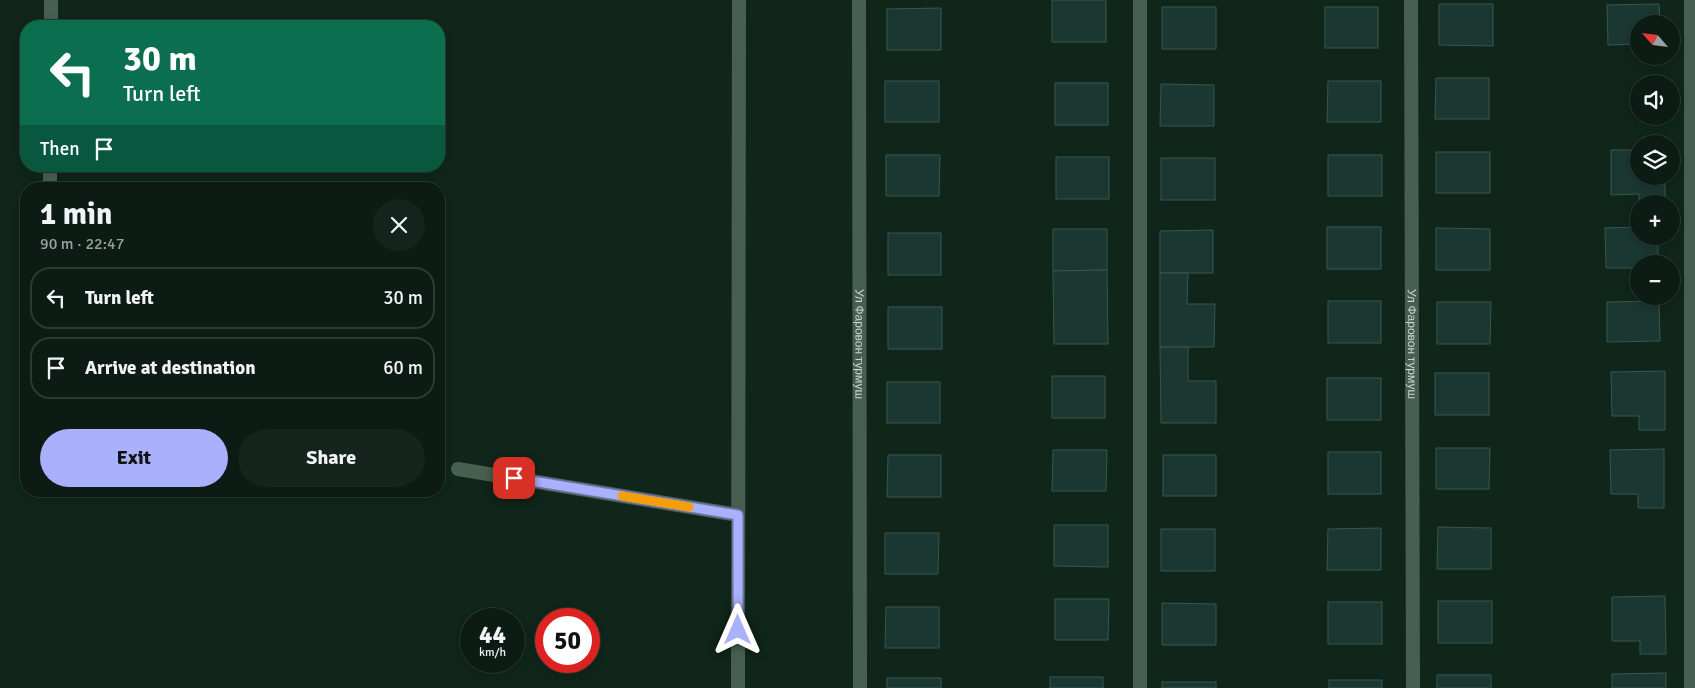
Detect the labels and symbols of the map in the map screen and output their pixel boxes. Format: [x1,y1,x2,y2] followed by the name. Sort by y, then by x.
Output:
[1630,15,1680,65] north arrow
[852,289,867,399] street label: Ул Фаровон турмуш
[1404,289,1420,399] street label: Ул Фаровон турмуш
[493,457,535,499] pin
[711,603,763,655] position arrow
[535,608,600,673] speed limit sign: 50

